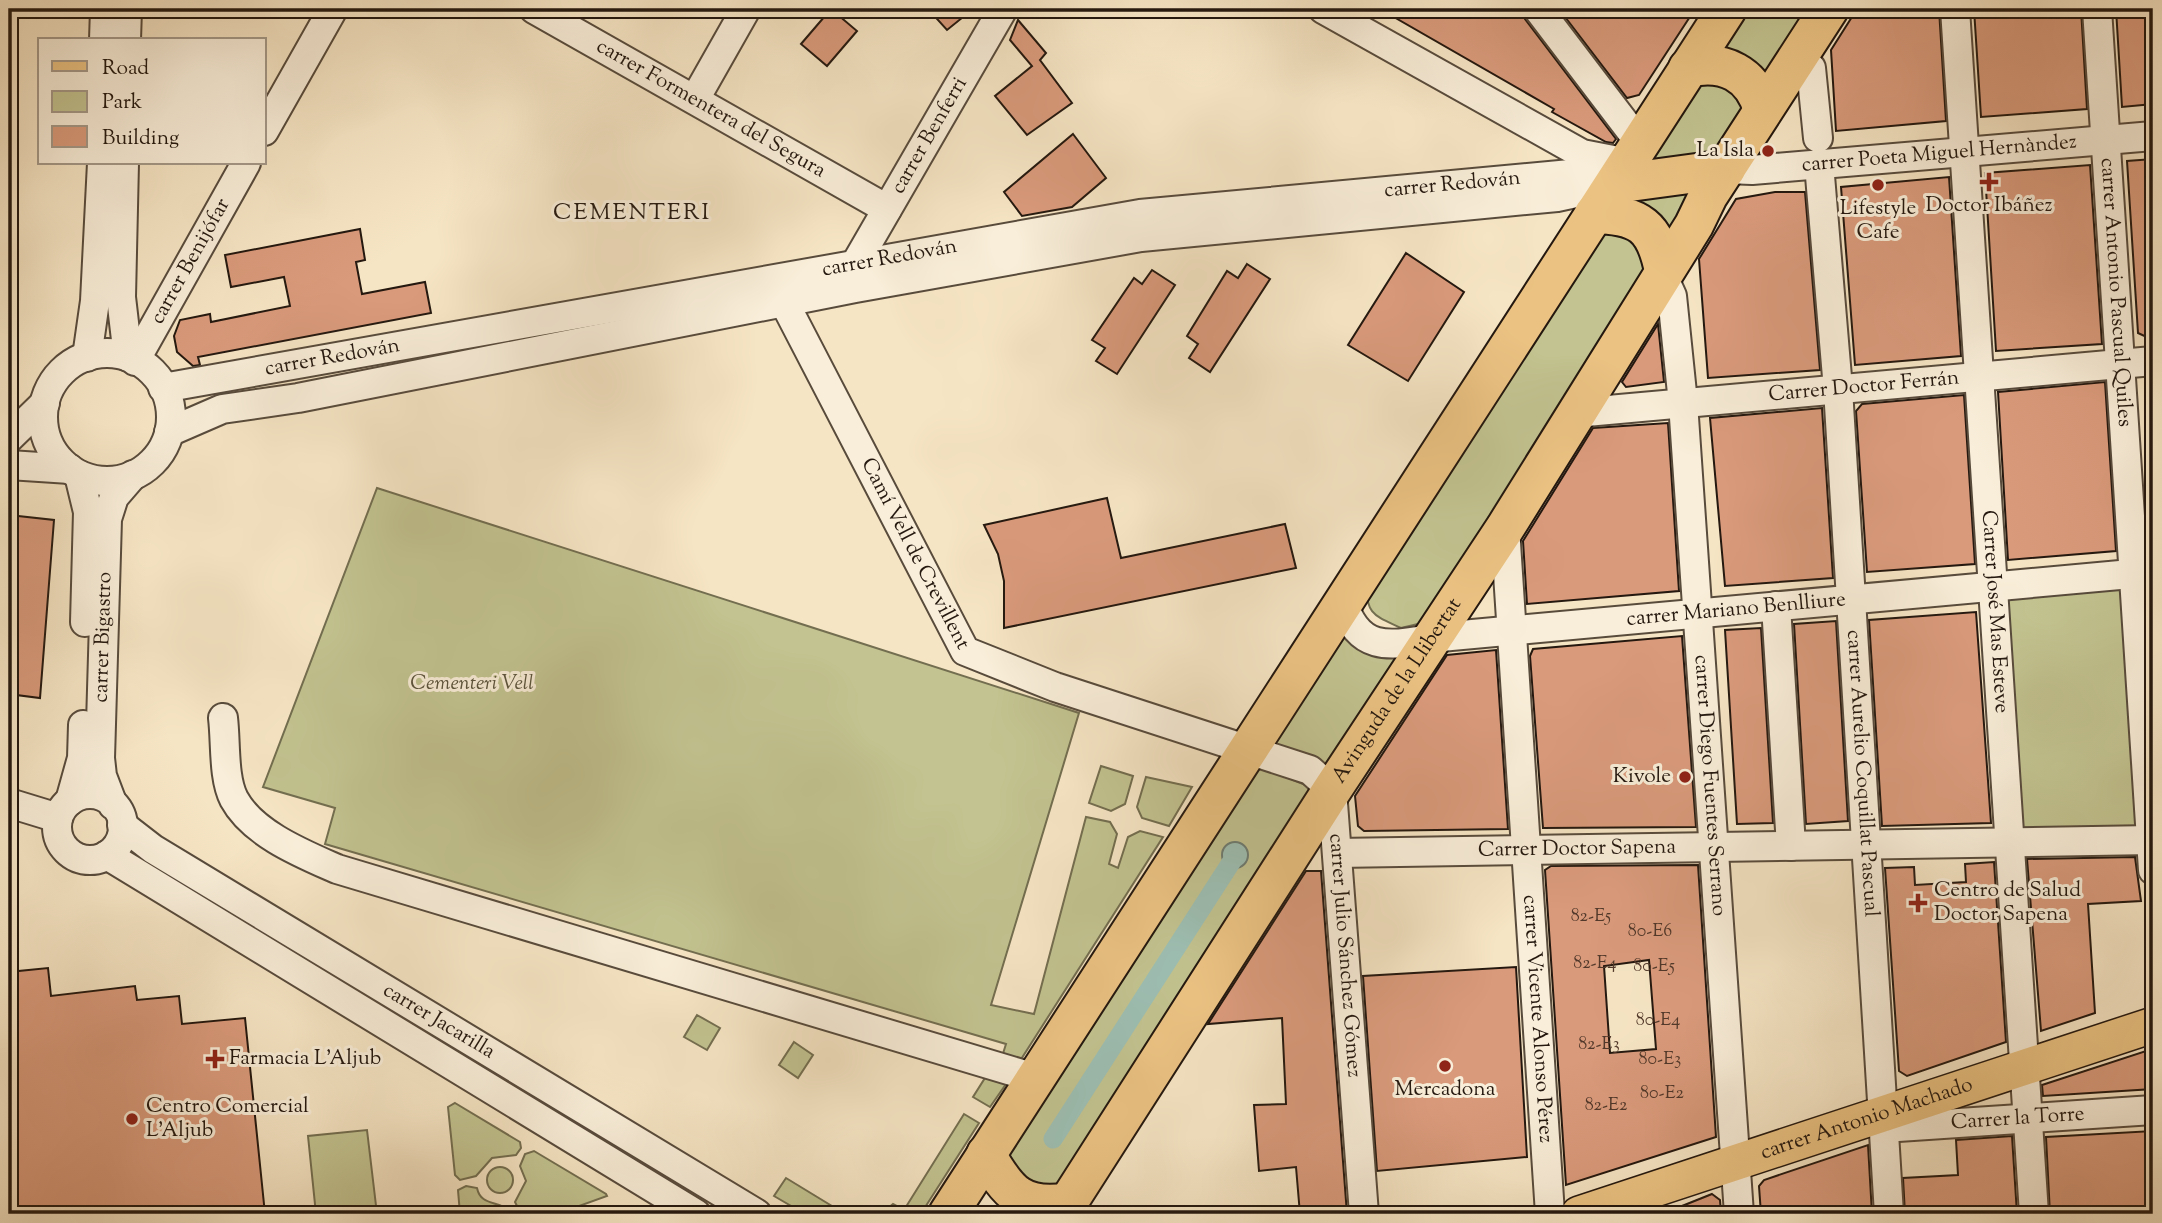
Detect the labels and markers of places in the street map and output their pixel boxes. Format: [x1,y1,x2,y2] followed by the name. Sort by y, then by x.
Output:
[1697,136,1754,166] place label: La Isla
[1760,143,1776,159] marker: La Isla
[1981,174,1997,190] marker: Doctor Ibáñez
[1870,177,1886,193] marker: Lifestyle Cafe
[1926,191,2052,221] place label: Doctor Ibáñez
[1840,194,1916,248] place label: Lifestyle Cafe
[1613,762,1671,792] place label: Kivole
[1677,769,1693,785] marker: Kivole
[1934,876,2081,930] place label: Centro de Salud Doctor Sapena
[1908,893,1928,913] marker: Centro de Salud Doctor Sapena
[229,1044,381,1074] place label: Farmacia L'Aljub
[207,1051,223,1067] marker: Farmacia L'Aljub
[1437,1058,1453,1074] marker: Mercadona
[1395,1075,1496,1105] place label: Mercadona
[146,1092,309,1146] place label: Centro Comercial L'Aljub
[124,1111,140,1127] marker: Centro Comercial L'Aljub

